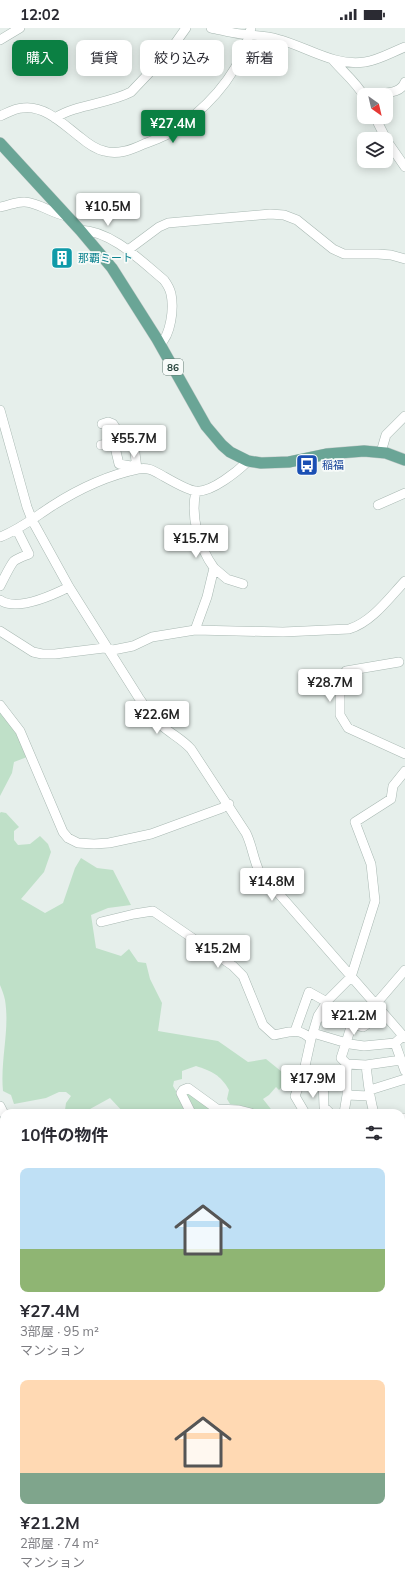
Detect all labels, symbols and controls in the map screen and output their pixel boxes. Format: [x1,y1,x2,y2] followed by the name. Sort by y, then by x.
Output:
[20,5,60,24] text: 12:02
[12,40,68,76] chip: 購入
[76,40,132,76] chip: 賃貸
[140,40,224,76] chip: 絞り込み
[232,40,288,76] chip: 新着
[357,88,393,124] north arrow
[357,88,393,168] map controls
[140,110,206,144] pin: ¥27.4M
[150,115,196,131] text: ¥27.4M
[357,132,393,168] button: layers
[75,193,141,227] pin: ¥10.5M
[85,198,131,214] text: ¥10.5M
[49,245,75,271] building icon: 那覇ミート
[78,251,133,265] place label: 那覇ミート
[163,359,183,375] road number: 86
[101,425,167,459] pin: ¥55.7M
[111,430,157,446] text: ¥55.7M
[294,452,320,478] bus stop icon: 稲福
[322,458,344,472] place label: 稲福
[163,525,229,559] pin: ¥15.7M
[173,530,219,546] text: ¥15.7M
[297,669,363,703] pin: ¥28.7M
[307,674,353,690] text: ¥28.7M
[124,701,190,735] pin: ¥22.6M
[134,706,180,722] text: ¥22.6M
[239,868,305,902] pin: ¥14.8M
[249,873,295,889] text: ¥14.8M
[185,935,251,969] pin: ¥15.2M
[195,940,241,956] text: ¥15.2M
[321,1002,387,1036] pin: ¥21.2M
[331,1007,377,1023] text: ¥21.2M
[280,1065,346,1099] pin: ¥17.9M
[290,1070,336,1086] text: ¥17.9M
[363,1122,385,1144] icon: filters
[20,1124,108,1145] text: 10件の物件
[167,1194,239,1266] icon: home
[20,1300,80,1321] text: ¥27.4M
[20,1323,99,1339] text: 3部屋 · 95 m²
[20,1342,85,1358] text: マンション
[167,1406,239,1478] icon: home
[20,1512,80,1533] text: ¥21.2M
[20,1535,99,1551] text: 2部屋 · 74 m²
[20,1554,85,1570] text: マンション

